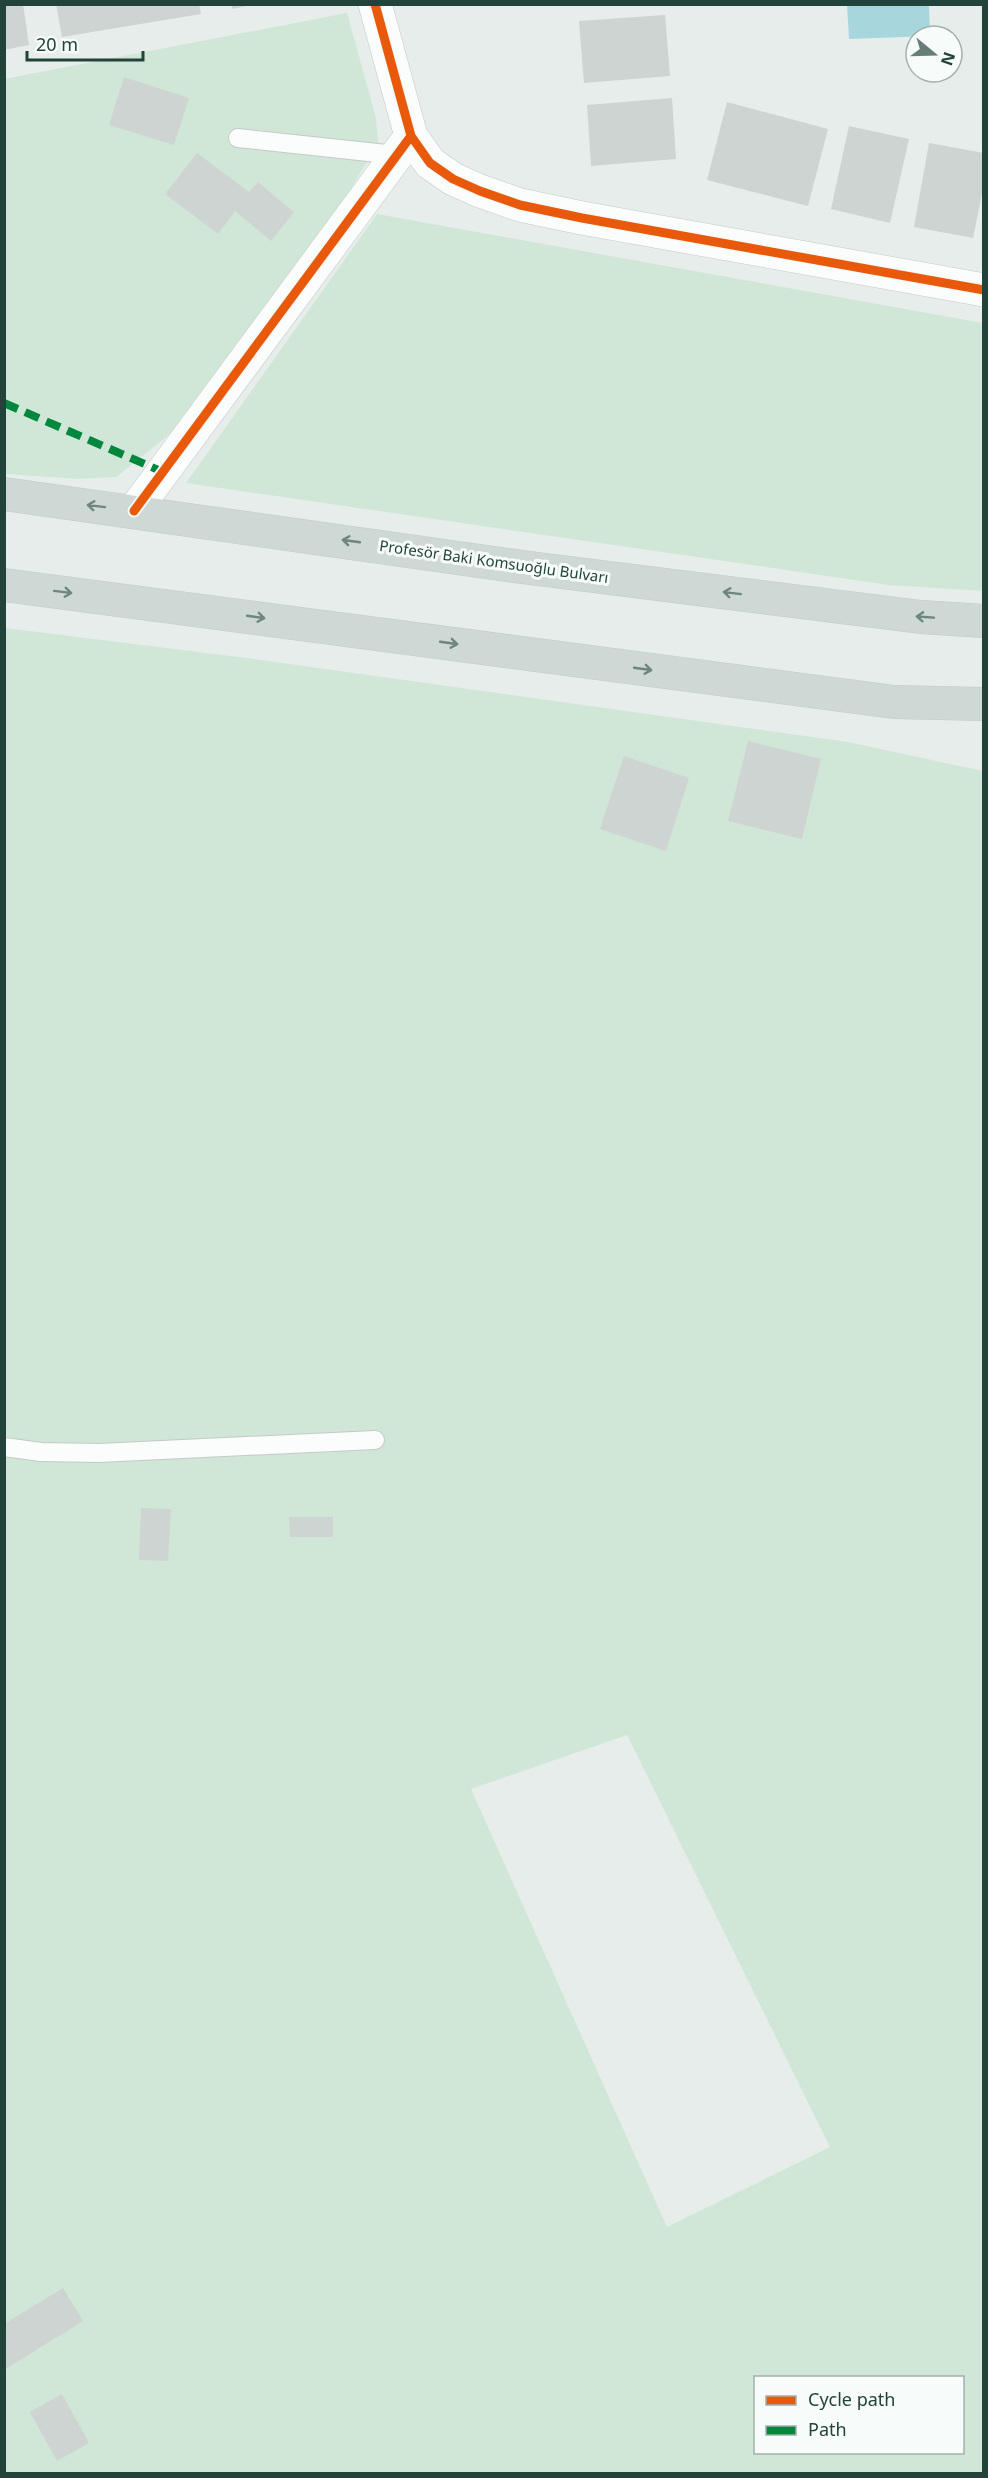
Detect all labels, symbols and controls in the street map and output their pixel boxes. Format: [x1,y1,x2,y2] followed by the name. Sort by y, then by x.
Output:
[27,24,142,62] scale bar
[904,24,964,84] north arrow
[36,32,78,56] text: 20 m
[936,49,961,69] text: N
[86,500,106,511] one-way arrow
[378,535,610,587] street label: Profesör Baki Komsuoğlu Bulvarı
[342,536,362,547] one-way arrow
[52,587,72,598] one-way arrow
[722,588,742,599] one-way arrow
[916,611,936,622] one-way arrow
[246,612,265,623] one-way arrow
[439,637,459,648] one-way arrow
[632,663,652,674] one-way arrow
[754,2376,964,2454] legend
[808,2387,895,2411] text: Cycle path
[808,2417,847,2441] text: Path

